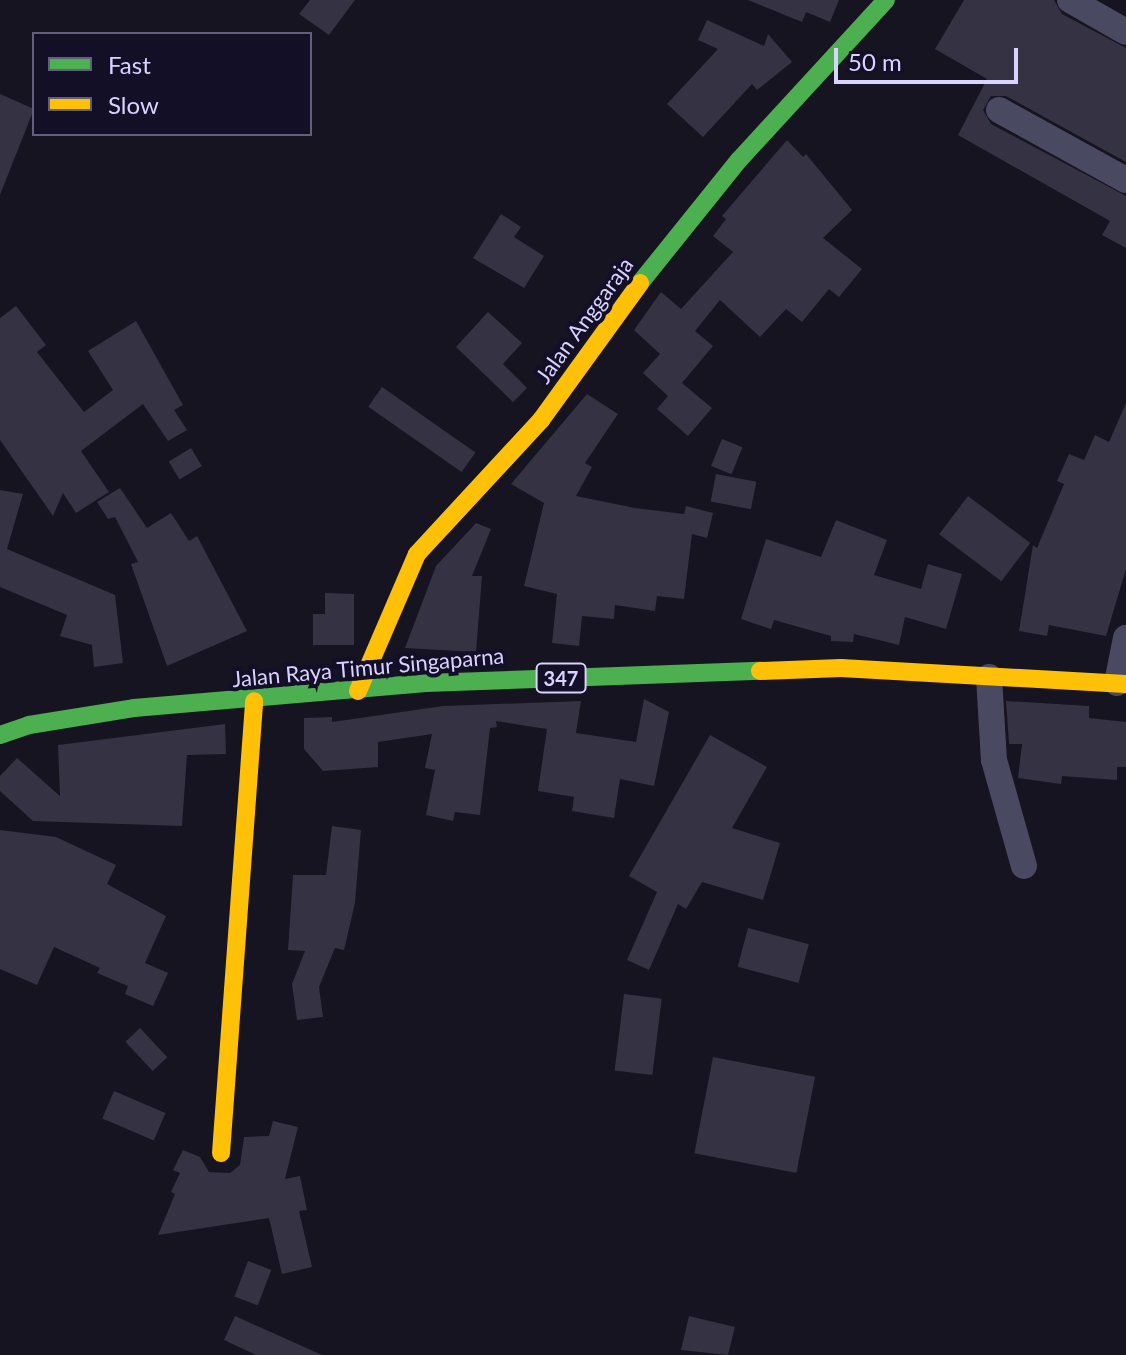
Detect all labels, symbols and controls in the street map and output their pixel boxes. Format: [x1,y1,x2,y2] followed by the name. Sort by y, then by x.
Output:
[32,32,312,136] legend
[838,32,1022,82] scale bar
[848,47,902,76] text: 50 m
[108,50,151,79] text: Fast
[108,90,159,119] text: Slow
[529,252,639,388] street label: Jalan Anggaraja
[230,642,506,692] street label: Jalan Raya Timur Singaparna
[535,662,587,694] road number: 347

